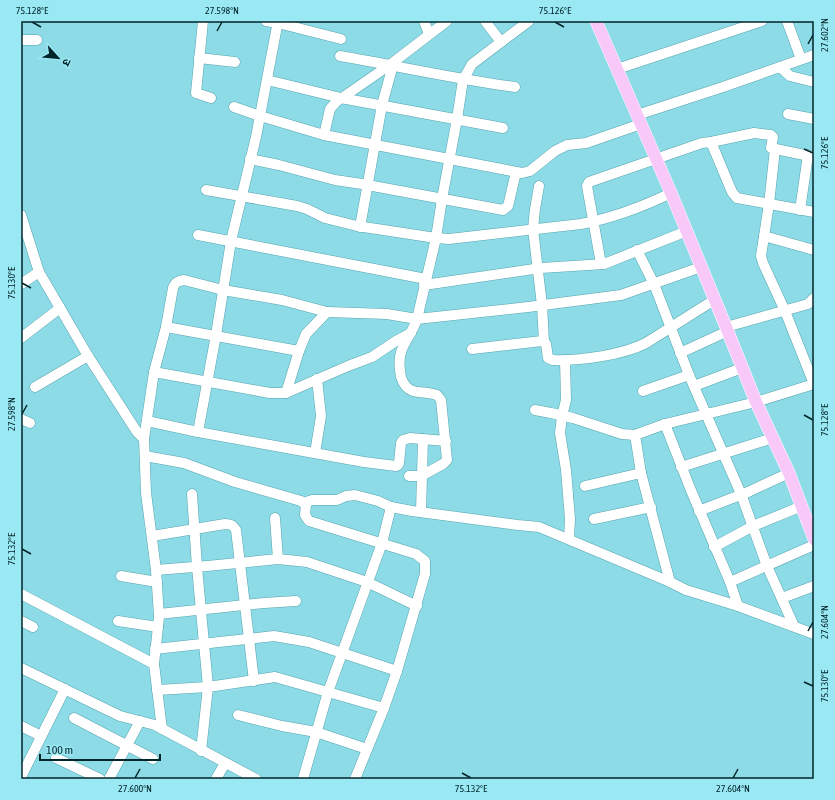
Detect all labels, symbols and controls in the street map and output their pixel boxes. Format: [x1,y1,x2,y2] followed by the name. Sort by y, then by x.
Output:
[16,5,49,16] text: 75.128°E
[205,5,239,16] text: 27.598°N
[539,5,572,16] text: 75.126°E
[819,18,830,52] text: 27.602°N
[38,38,78,78] north arrow
[60,57,74,69] text: उ
[819,136,830,169] text: 75.126°E
[6,266,17,299] text: 75.130°E
[6,397,17,431] text: 27.598°N
[819,403,830,436] text: 75.128°E
[6,532,17,565] text: 75.132°E
[819,605,830,639] text: 27.604°N
[819,669,830,702] text: 75.130°E
[40,736,160,762] scale bar
[46,743,73,757] text: 100 m
[118,783,152,794] text: 27.600°N
[455,783,488,794] text: 75.132°E
[716,783,750,794] text: 27.604°N

